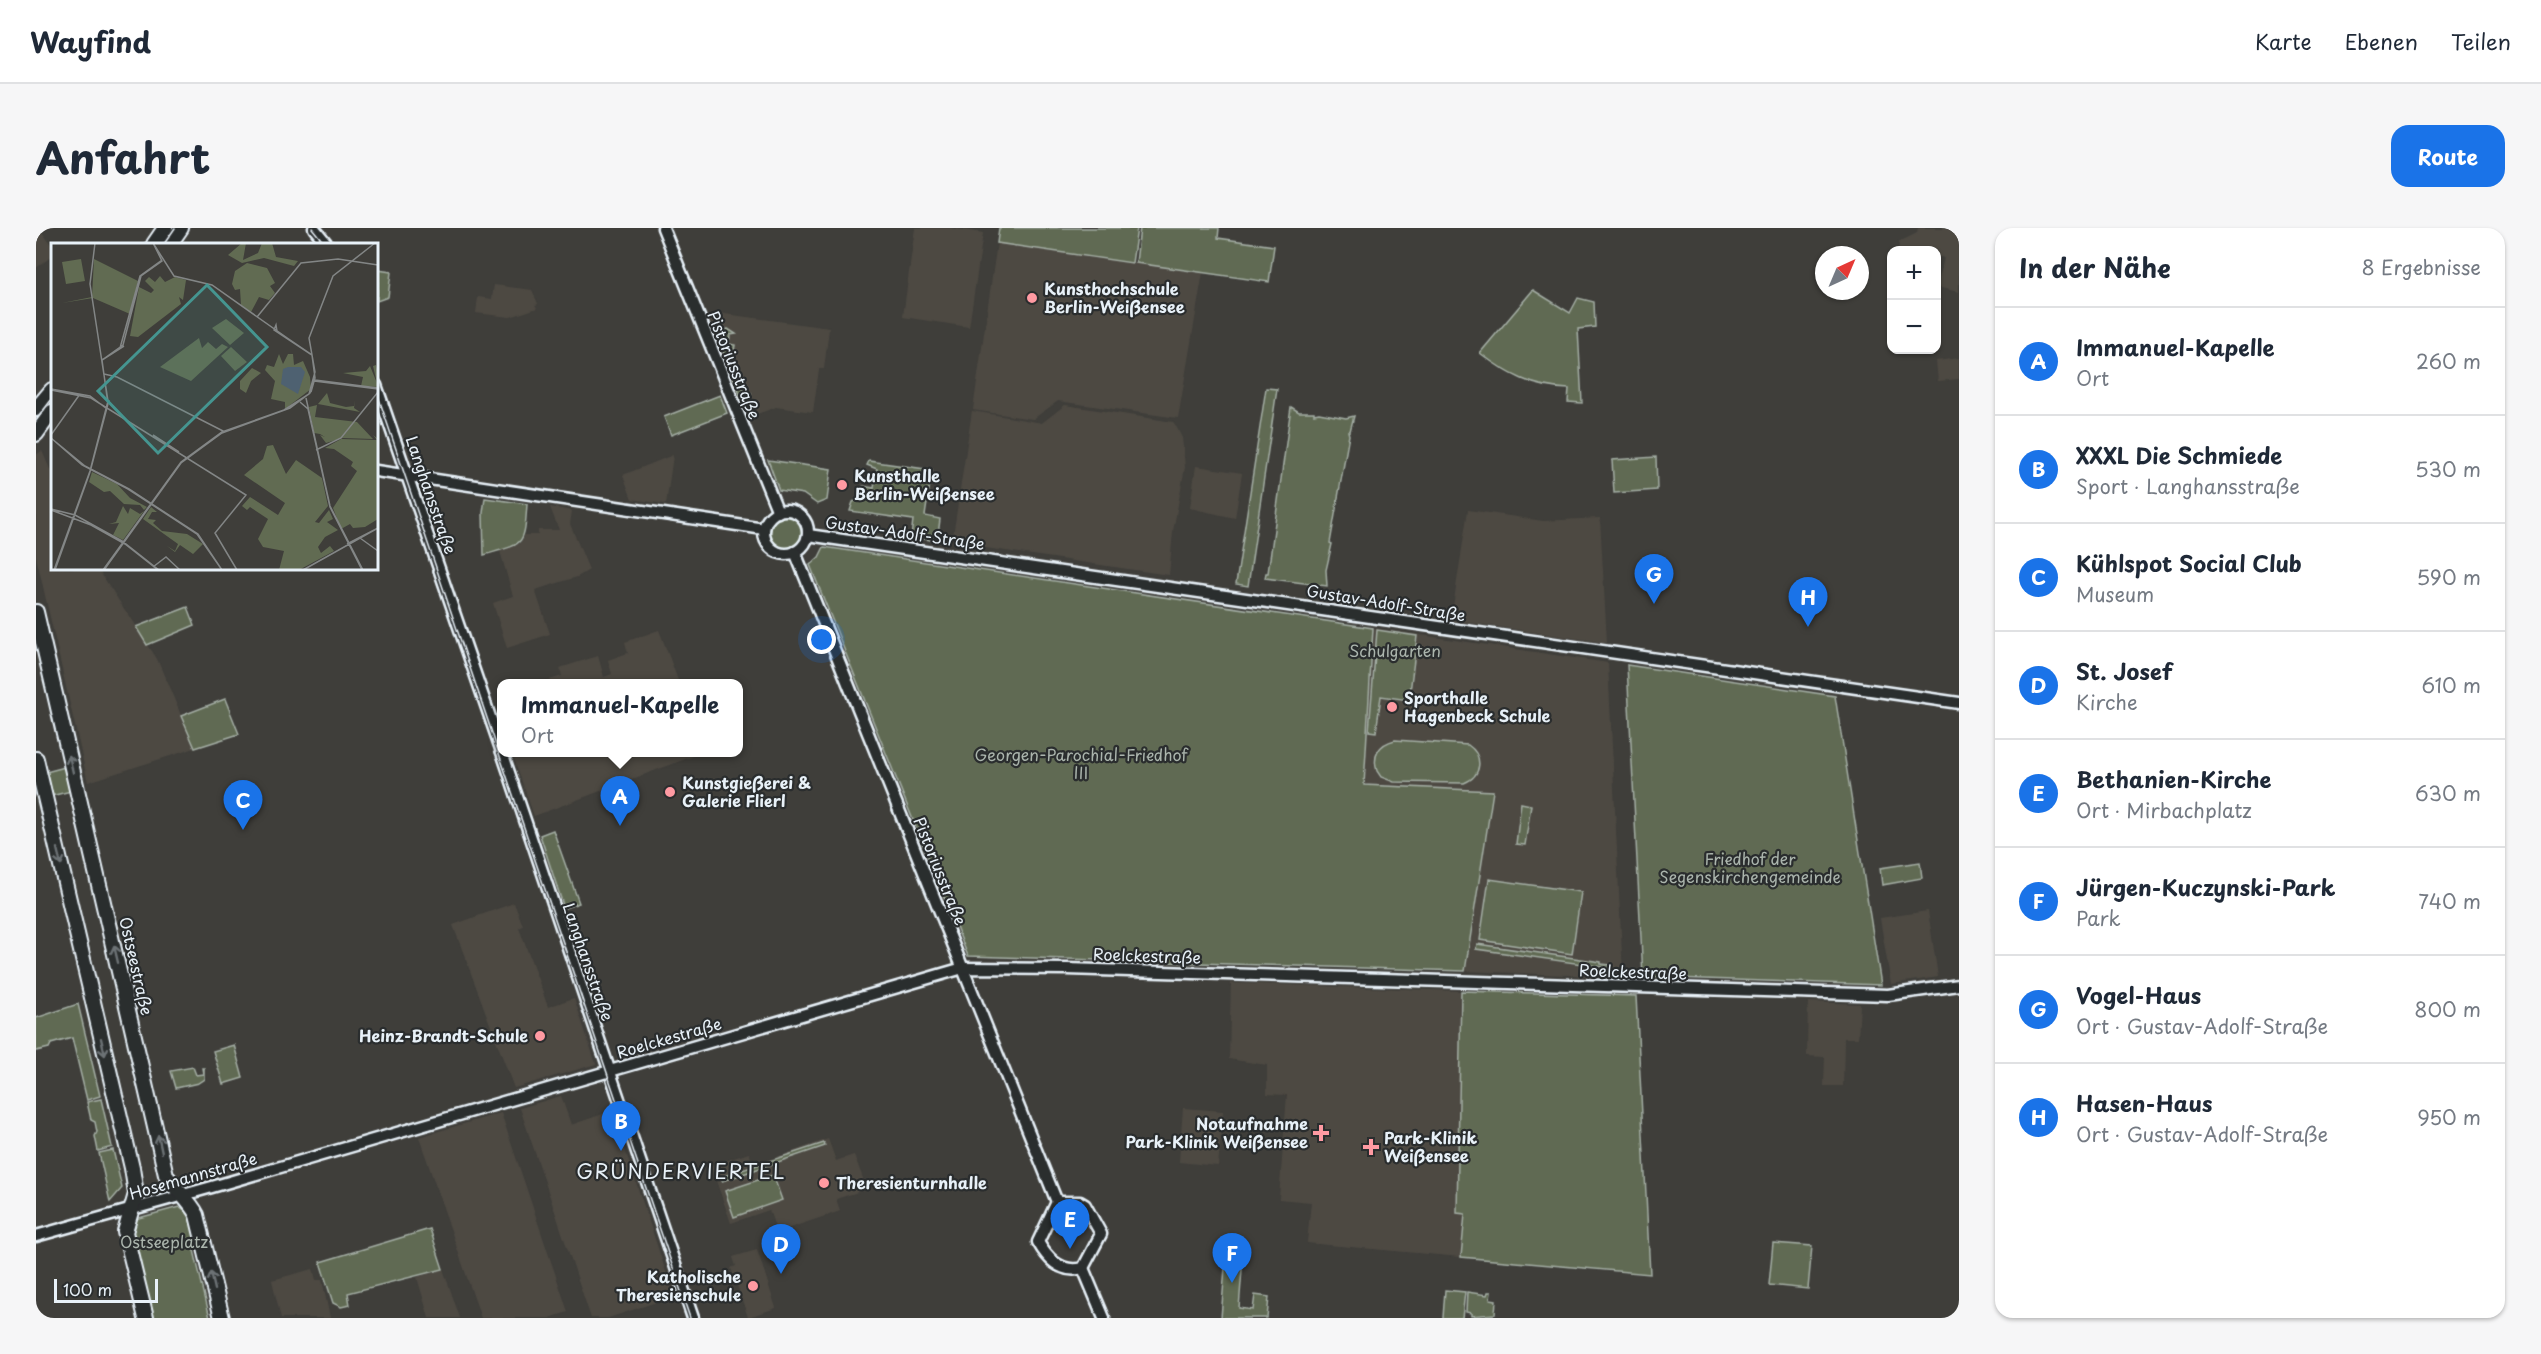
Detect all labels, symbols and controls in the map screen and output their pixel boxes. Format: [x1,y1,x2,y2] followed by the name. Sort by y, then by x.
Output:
[30,20,151,63] text: Wayfind
[2255,25,2312,57] text: Karte
[2345,25,2418,57] text: Ebenen
[2451,25,2511,57] text: Teilen
[36,125,210,188] text: Anfahrt
[2391,125,2505,187] button: Route
[51,243,378,570] inset map
[1815,246,1869,300] north arrow
[1887,246,1941,354] map controls
[1887,246,1941,300] button: +
[2019,248,2171,287] text: In der Nähe
[2361,252,2481,282] text: 8 Ergebnisse
[1044,276,1185,318] place label: Kunsthochschule Berlin-Weißensee
[1025,291,1039,305] marker: Kunsthochschule Berlin-Weißensee
[1887,300,1941,354] button: −
[702,307,768,422] street label: Pistoriusstraße
[2076,330,2275,363] text: Immanuel-Kapelle
[2031,346,2046,376] text: A
[2416,346,2481,376] text: 260 m
[2076,363,2109,393] text: Ort
[400,432,463,557] street label: Langhansstraße
[2076,438,2282,471] text: XXXL Die Schmiede
[2032,454,2045,484] text: B
[2415,454,2481,484] text: 530 m
[854,463,995,505] place label: Kunsthalle Berlin-Weißensee
[2076,471,2300,501] text: Sport · Langhansstraße
[835,478,849,492] marker: Kunsthalle Berlin-Weißensee
[824,509,986,555] street label: Gustav-Adolf-Straße
[2076,546,2302,579] text: Kühlspot Social Club
[1634,554,1674,604] pin: G
[2031,562,2046,592] text: C
[2417,562,2481,592] text: 590 m
[1305,578,1467,626] street label: Gustav-Adolf-Straße
[1788,578,1828,627] pin: H
[2076,579,2154,609] text: Museum
[807,625,836,654] your location
[1349,638,1441,662] park label: Schulgarten
[2076,654,2172,687] text: St. Josef
[2031,670,2046,700] text: D
[2421,670,2481,700] text: 610 m
[497,679,743,757] popup
[1404,685,1550,727] place label: Sporthalle Hagenbeck Schule
[521,687,719,720] text: Immanuel-Kapelle
[2076,687,2138,717] text: Kirche
[1385,700,1399,714] marker: Sporthalle Hagenbeck Schule
[521,720,554,750] text: Ort
[974,742,1189,784] park label: Georgen-Parochial-Friedhof III
[65,754,77,773] one-way arrow
[2076,762,2272,795] text: Bethanien-Kirche
[682,770,811,812] place label: Kunstgießerei & Galerie Flierl
[600,776,640,826] pin: A
[2032,778,2045,808] text: E
[2415,778,2481,808] text: 630 m
[224,780,262,830] pin: C
[663,785,677,799] marker: Kunstgießerei & Galerie Flierl
[2076,795,2252,825] text: Ort · Mirbachplatz
[908,813,974,928] street label: Pistoriusstraße
[1659,846,1841,888] park label: Friedhof der Segenskirchengemeinde
[53,847,65,866] one-way arrow
[2076,870,2335,903] text: Jürgen-Kuczynski-Park
[2033,886,2044,916] text: F
[2418,886,2481,916] text: 740 m
[557,899,620,1024] street label: Langhansstraße
[2076,903,2121,933] text: Park
[114,914,160,1017] street label: Ostseestraße
[1093,941,1201,969] street label: Roelckestraße
[109,944,121,963] one-way arrow
[1579,957,1687,985] street label: Roelckestraße
[2076,978,2201,1011] text: Vogel-Haus
[2030,994,2047,1024] text: G
[2414,994,2481,1024] text: 800 m
[613,1011,724,1063] street label: Roelckestraße
[2076,1011,2328,1041] text: Ort · Gustav-Adolf-Straße
[359,1023,528,1047] place label: Heinz-Brandt-Schule
[533,1029,547,1043] marker: Heinz-Brandt-Schule
[98,1037,110,1056] one-way arrow
[2076,1086,2212,1119] text: Hasen-Haus
[602,1102,640,1151] pin: B
[2031,1102,2046,1132] text: H
[2417,1102,2481,1132] text: 950 m
[1125,1111,1308,1153] place label: Notaufnahme Park-Klinik Weißensee
[2076,1119,2328,1149] text: Ort · Gustav-Adolf-Straße
[1312,1124,1330,1142] marker: Notaufnahme Park-Klinik Weißensee
[1384,1125,1477,1167] place label: Park-Klinik Weißensee
[154,1134,165,1154] one-way arrow
[1362,1138,1380,1156] marker: Park-Klinik Weißensee
[126,1145,259,1205] street label: Hosemannstraße
[576,1156,786,1186] district label: GRÜNDERVIERTEL
[836,1170,987,1194] place label: Theresienturnhalle
[817,1176,831,1190] marker: Theresienturnhalle
[1050,1200,1090,1249] pin: E
[762,1224,800,1274] pin: D
[120,1229,208,1253] park label: Ostseeplatz
[1212,1234,1252,1283] pin: F
[616,1264,741,1306] place label: Katholische Theresienschule
[207,1271,219,1290] one-way arrow
[54,1276,158,1304] scale bar
[63,1277,112,1301] text: 100 m
[746,1279,760,1293] marker: Katholische Theresienschule

